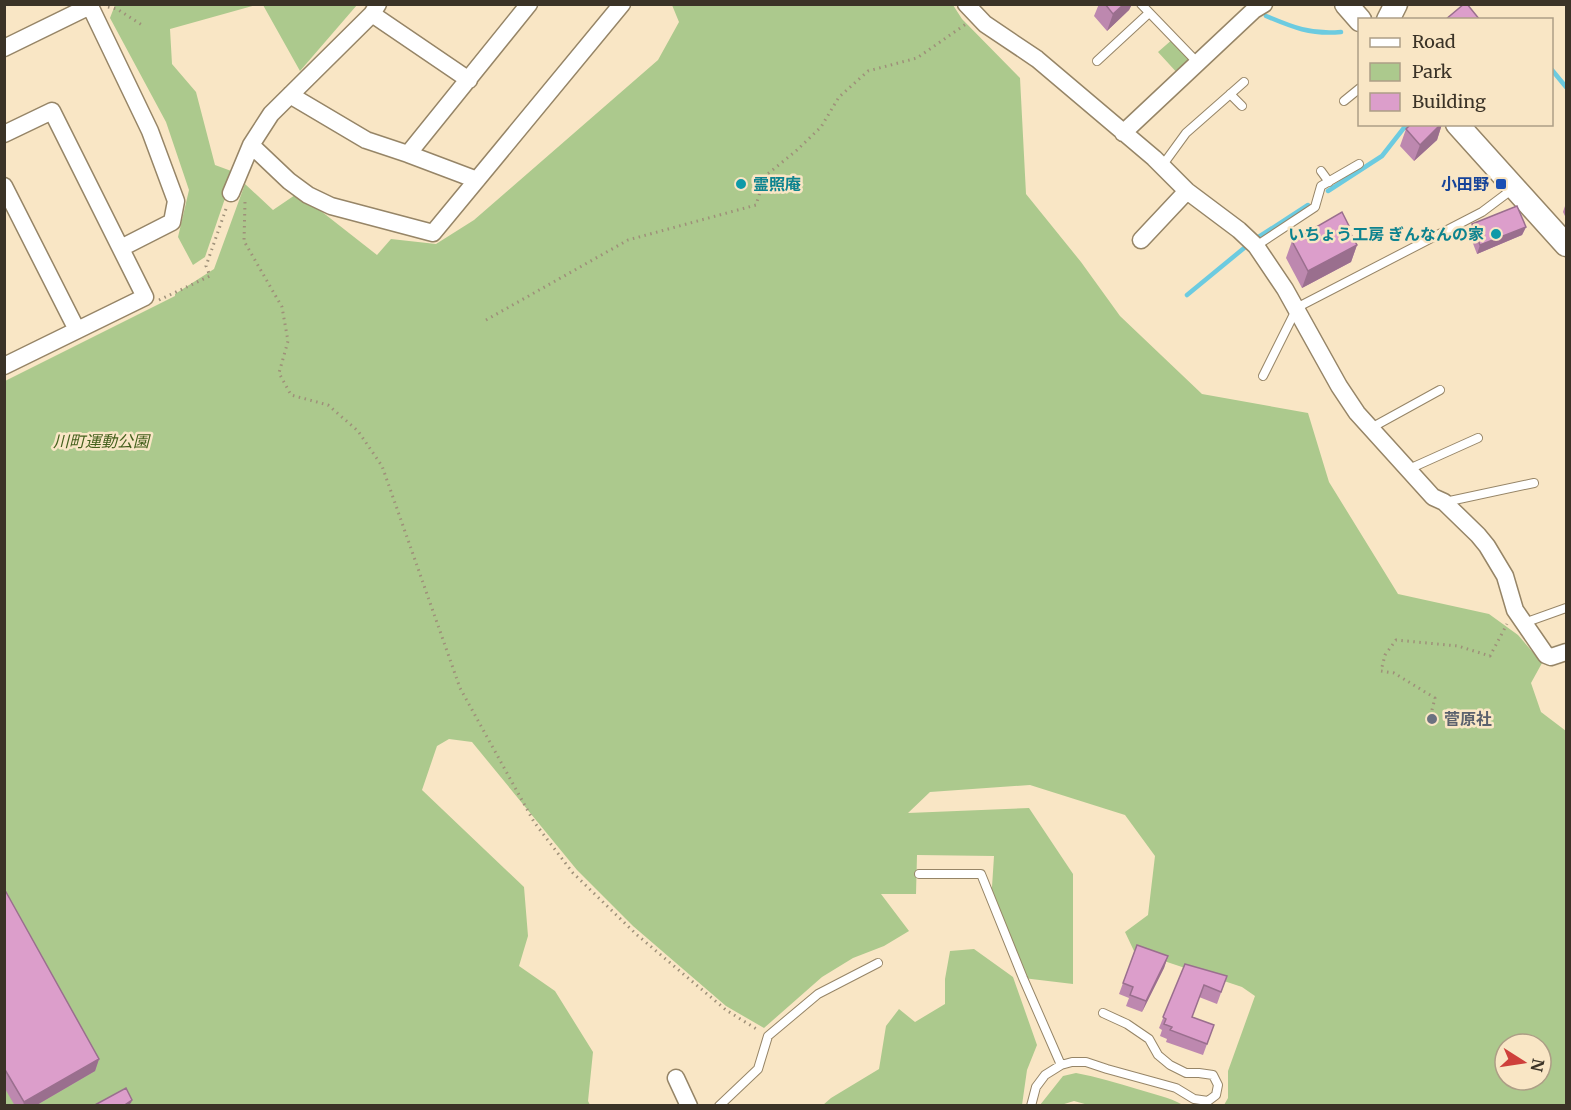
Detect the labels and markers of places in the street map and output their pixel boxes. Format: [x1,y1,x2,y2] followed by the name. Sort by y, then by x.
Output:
[753,174,801,194] place label: 霊照庵
[1441,174,1489,194] place label: 小田野
[734,177,748,191] marker: 霊照庵
[1494,177,1508,191] marker: 小田野
[1288,224,1484,244] place label: いちょう工房 ぎんなんの家
[1489,227,1503,241] marker: いちょう工房 ぎんなんの家
[1444,709,1492,729] place label: 菅原社
[1425,712,1439,726] marker: 菅原社

